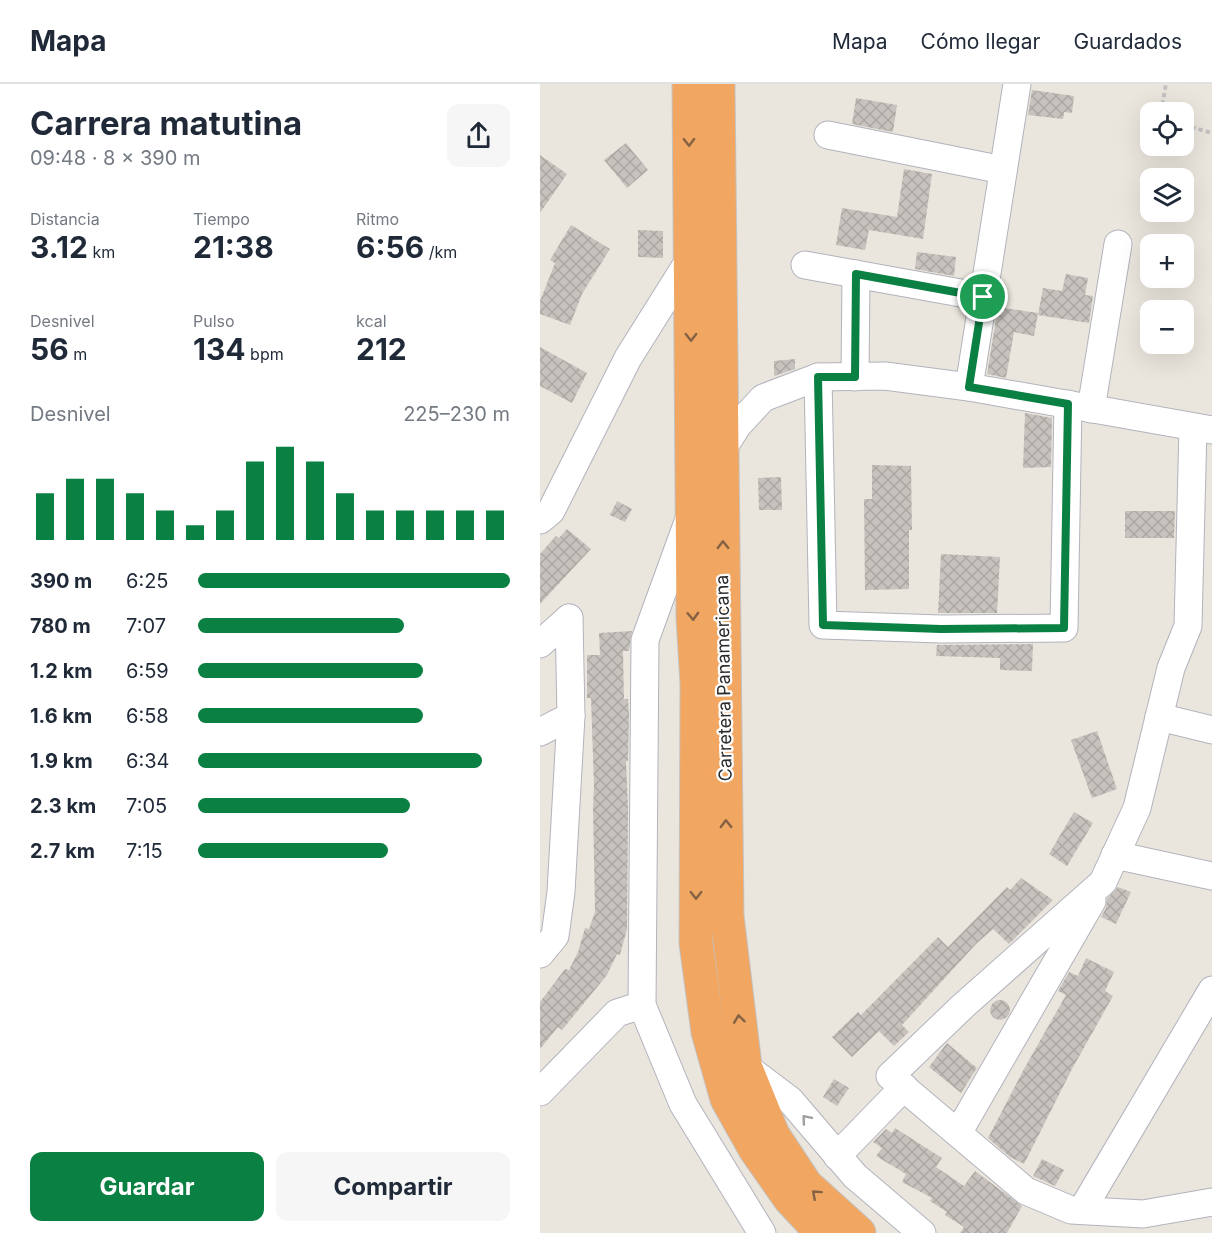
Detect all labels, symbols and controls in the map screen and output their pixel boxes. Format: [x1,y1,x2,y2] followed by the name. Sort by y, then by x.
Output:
[30,24,107,58] text: Mapa
[832,29,888,54] text: Mapa
[921,29,1040,54] text: Cómo llegar
[1073,29,1182,54] text: Guardados
[1140,102,1194,354] map controls
[1140,102,1194,156] button: locate
[30,103,302,143] text: Carrera matutina
[447,104,510,167] button: share
[683,138,695,147] one-way arrow
[30,146,200,170] text: 09:48 · 8 × 390 m
[1140,168,1194,222] button: layers
[30,209,100,229] text: Distancia
[193,209,250,229] text: Tiempo
[356,209,399,229] text: Ritmo
[30,229,88,265] text: 3.12
[193,229,274,265] text: 21:38
[356,229,424,265] text: 6:56
[1140,234,1194,288] button: +
[88,242,115,262] text: km
[424,242,457,262] text: /km
[957,271,1008,322] pin
[966,280,999,313] icon: arrive
[1140,300,1194,354] button: −
[30,311,95,331] text: Desnivel
[193,311,235,331] text: Pulso
[356,311,387,331] text: kcal
[30,331,69,367] text: 56
[193,331,246,367] text: 134
[356,331,407,367] text: 212
[685,333,697,342] one-way arrow
[69,344,87,364] text: m
[246,344,284,364] text: bpm
[30,402,111,426] text: Desnivel
[403,402,510,426] text: 225–230 m
[717,541,729,550] one-way arrow
[30,569,92,593] text: 390 m
[126,569,169,593] text: 6:25
[711,574,736,782] street label: Carretera Panamericana
[687,612,700,621] one-way arrow
[30,614,91,638] text: 780 m
[126,614,166,638] text: 7:07
[30,659,93,683] text: 1.2 km
[126,659,169,683] text: 6:59
[30,704,92,728] text: 1.6 km
[126,704,169,728] text: 6:58
[30,749,93,773] text: 1.9 km
[126,749,169,773] text: 6:34
[30,794,96,818] text: 2.3 km
[126,794,167,818] text: 7:05
[720,820,732,829] one-way arrow
[30,839,95,863] text: 2.7 km
[126,839,163,863] text: 7:15
[690,891,702,900] one-way arrow
[734,1014,746,1023] one-way arrow
[802,1115,813,1126] one-way arrow
[30,1152,264,1221] button: Guardar
[276,1152,510,1221] button: Compartir
[812,1190,823,1201] one-way arrow

